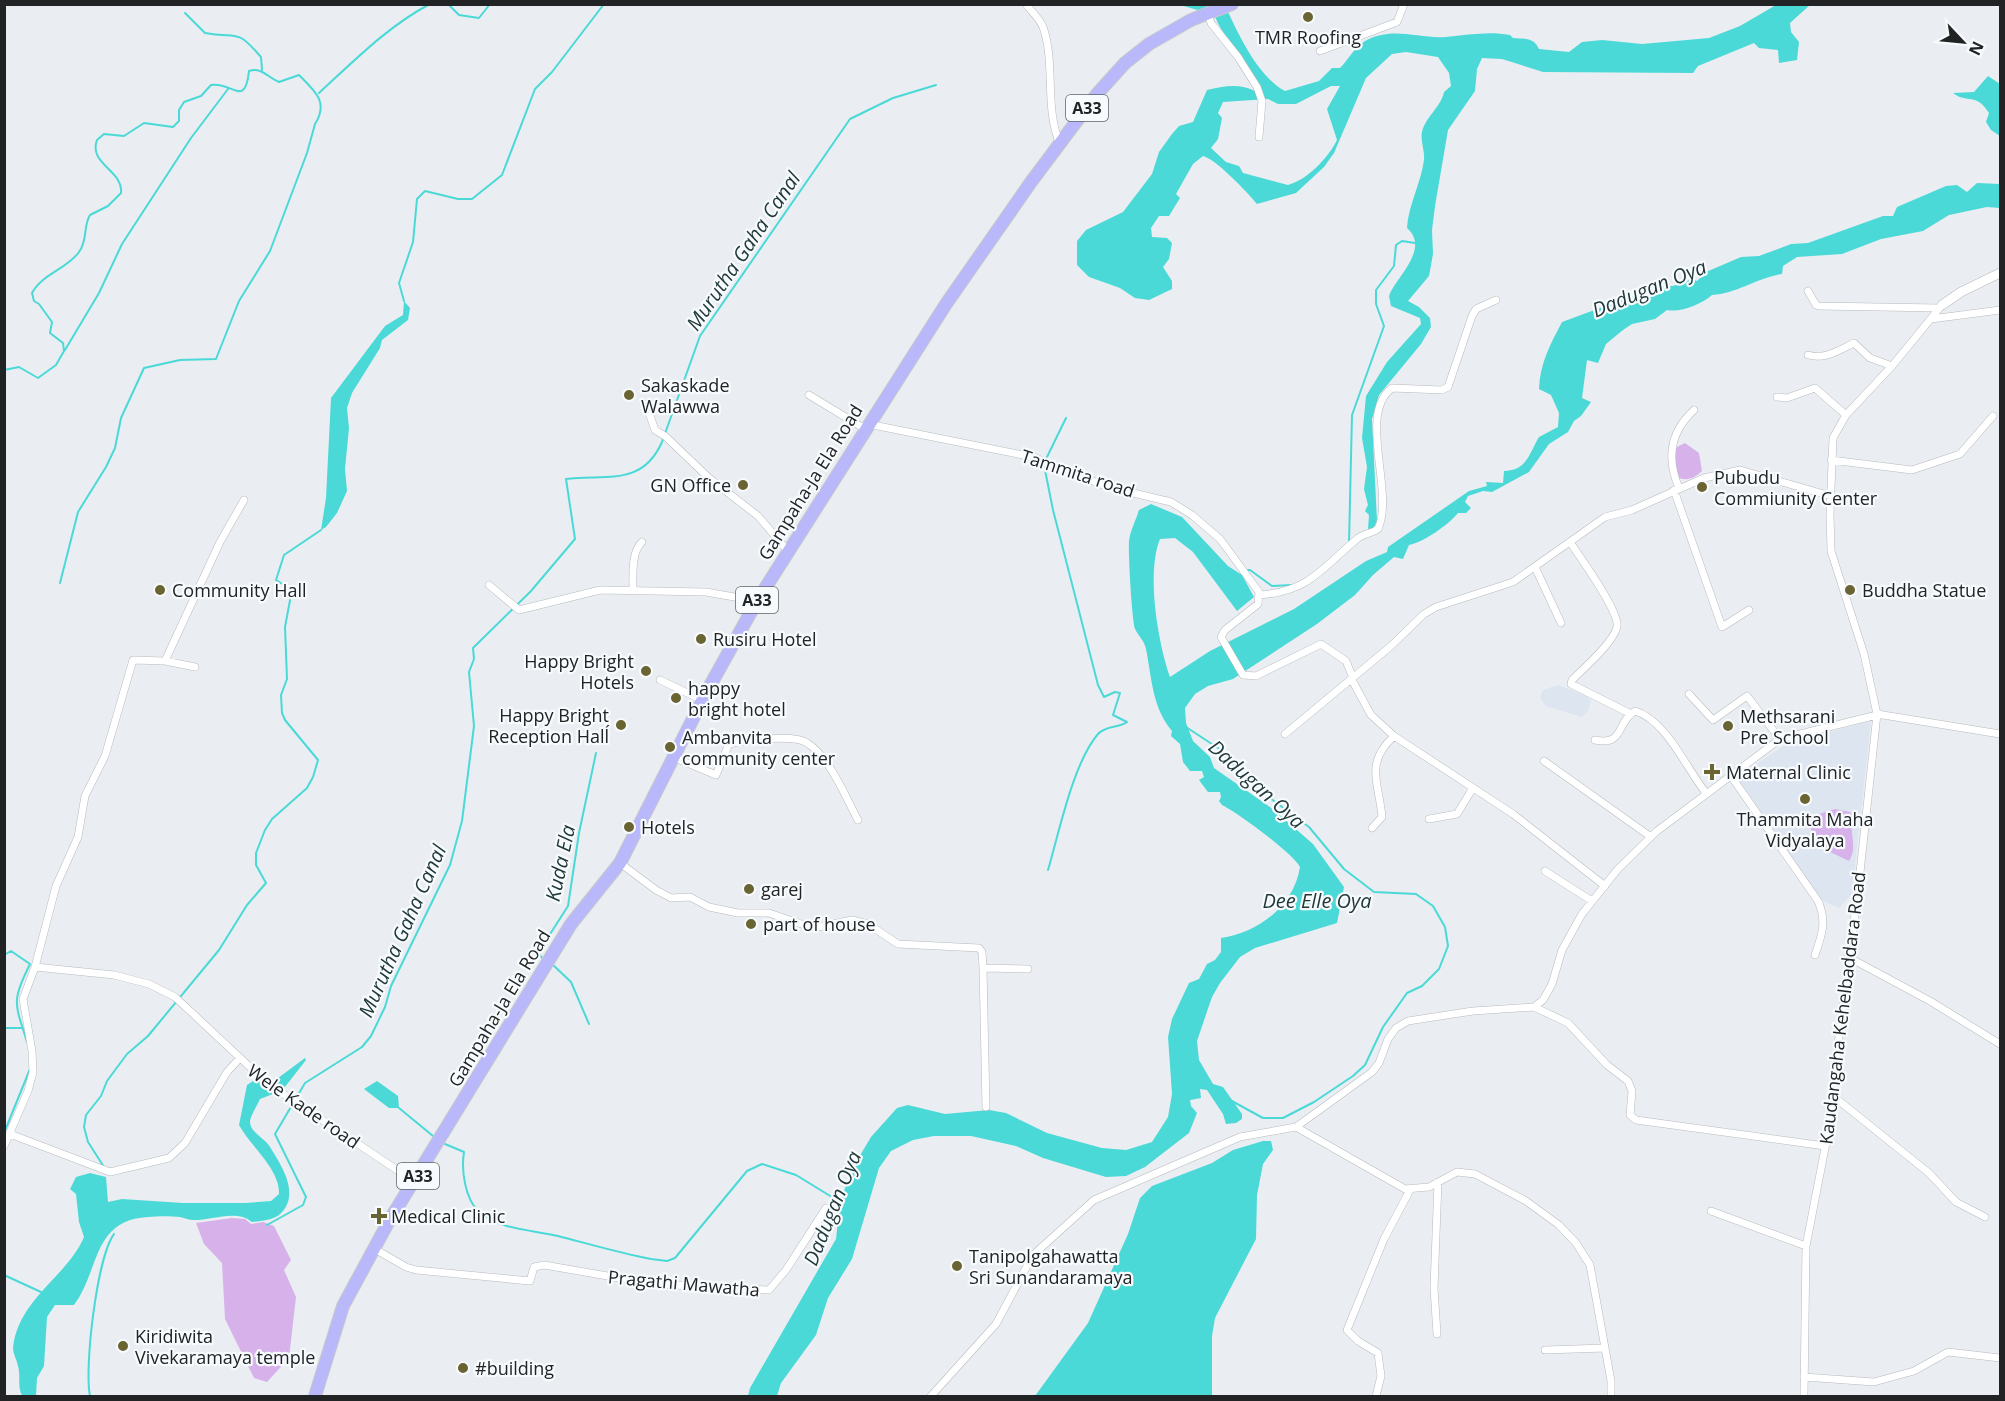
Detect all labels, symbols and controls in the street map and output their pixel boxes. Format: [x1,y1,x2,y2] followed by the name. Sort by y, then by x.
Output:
[1301,10,1315,24] marker: TMR Roofing
[1933,12,1993,72] north arrow
[1255,25,1361,49] place label: TMR Roofing
[1964,38,1989,59] text: N
[1066,95,1108,121] road number: A33
[680,165,807,336] water label: Murutha Gaha Canal
[1588,253,1710,323] water label: Dadugan Oya
[641,373,730,418] place label: Sakaskade Walawwa
[622,388,636,402] marker: Sakaskade Walawwa
[752,400,868,564] street label: Gampaha-Ja Ela Road
[1018,443,1138,503] street label: Tammita road
[1714,465,1878,510] place label: Pubudu Commiunity Center
[650,473,731,497] place label: GN Office
[736,478,750,492] marker: GN Office
[1695,480,1709,494] marker: Pubudu Commiunity Center
[172,578,307,602] place label: Community Hall
[1862,578,1986,602] place label: Buddha Statue
[153,583,167,597] marker: Community Hall
[1843,583,1857,597] marker: Buddha Statue
[736,587,778,613] road number: A33
[713,627,817,651] place label: Rusiru Hotel
[694,632,708,646] marker: Rusiru Hotel
[524,649,634,694] place label: Happy Bright Hotels
[639,664,653,678] marker: Happy Bright Hotels
[688,676,786,721] place label: happy bright hotel
[669,691,683,705] marker: happy bright hotel
[488,703,609,748] place label: Happy Bright Reception Halĺ
[1740,704,1835,749] place label: Methsarani Pre School
[614,718,628,732] marker: Happy Bright Reception Halĺ
[1721,719,1735,733] marker: Methsarani Pre School
[682,725,836,770] place label: Ambanvita community center
[1203,733,1311,835] water label: Dadugan Oya
[663,740,677,754] marker: Ambanvita community center
[1726,760,1851,784] place label: Maternal Clinic
[1703,763,1721,781] marker: Maternal Clinic
[1798,792,1812,806] marker: Thammita Maha Vidyalaya
[1736,807,1874,852] place label: Thammita Maha Vidyalaya
[641,815,695,839] place label: Hotels
[622,820,636,834] marker: Hotels
[539,822,581,904] water label: Kuda Ela
[352,840,453,1022] water label: Murutha Gaha Canal
[1813,870,1871,1146] street label: Kaudangaha Kehelbaddara Road
[761,877,803,901] place label: garej
[742,882,756,896] marker: garej
[1263,887,1372,914] water label: Dee Elle Oya
[763,912,876,936] place label: part of house
[744,917,758,931] marker: part of house
[443,925,555,1091] street label: Gampaha-Ja Ela Road
[243,1058,365,1154] street label: Wele Kade road
[797,1147,867,1269] water label: Dadugan Oya
[397,1163,439,1189] road number: A33
[391,1204,506,1228] place label: Medical Clinic
[372,1209,386,1223] marker: Medical Clinic
[969,1244,1133,1289] place label: Tanipolgahawatta Sri Sunandaramaya
[950,1259,964,1273] marker: Tanipolgahawatta Sri Sunandaramaya
[607,1264,761,1302] street label: Pragathi Mawatha
[135,1324,315,1369] place label: Kiridiwita Vivekaramaya temple
[116,1339,130,1353] marker: Kiridiwita Vivekaramaya temple
[475,1356,554,1380] place label: #building
[456,1361,470,1375] marker: #building

